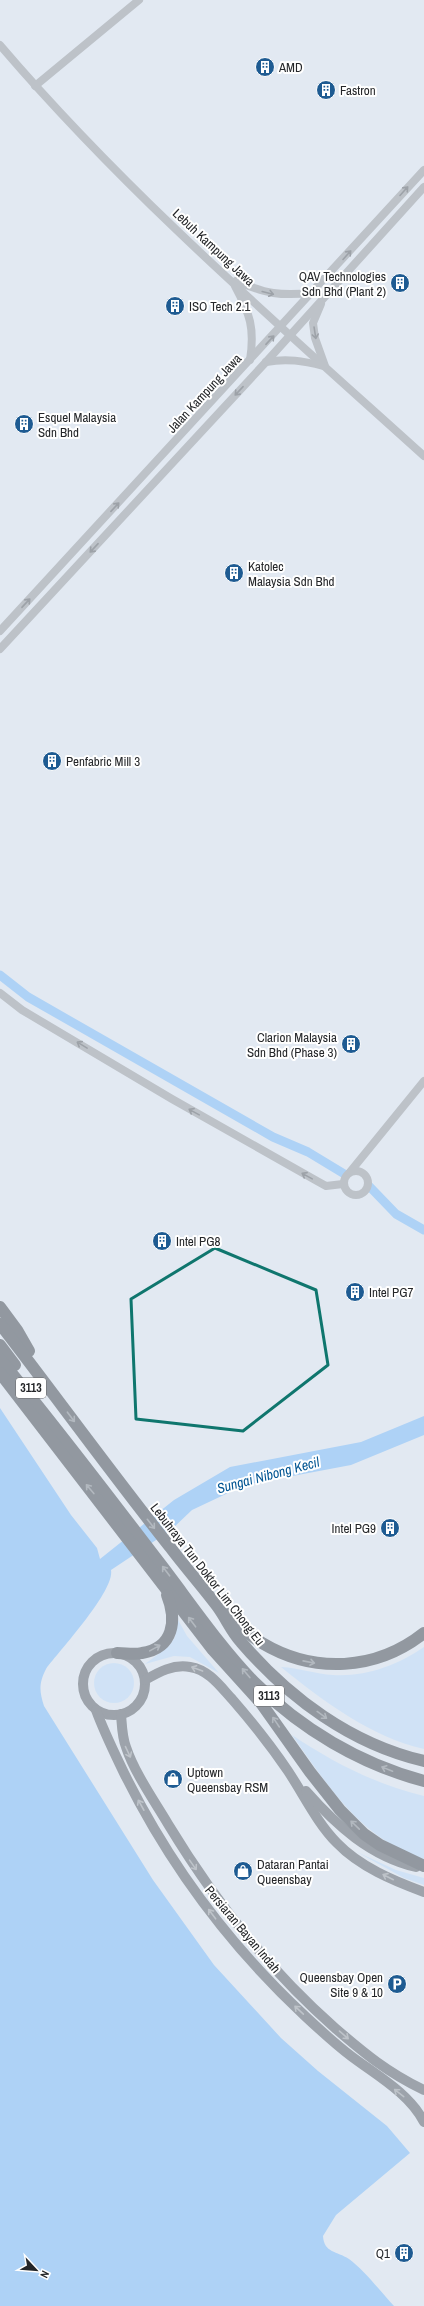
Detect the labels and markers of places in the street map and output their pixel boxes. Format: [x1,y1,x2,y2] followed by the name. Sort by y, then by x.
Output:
[254,56,276,78] building icon: AMD
[278,59,303,76] place label: AMD
[315,79,337,101] building icon: Fastron
[340,82,376,99] place label: Fastron
[299,268,386,300] place label: QAV Technologies Sdn Bhd (Plant 2)
[389,272,411,294] building icon: QAV Technologies Sdn Bhd (Plant 2)
[164,295,186,317] building icon: ISO Tech 2.1
[189,298,251,315] place label: ISO Tech 2.1
[38,409,116,441] place label: Esquel Malaysia Sdn Bhd
[13,413,35,435] building icon: Esquel Malaysia Sdn Bhd
[248,558,335,590] place label: Katolec Malaysia Sdn Bhd
[223,562,245,584] building icon: Katolec Malaysia Sdn Bhd
[41,750,63,772] building icon: Penfabric Mill 3
[66,753,140,770] place label: Penfabric Mill 3
[247,1029,337,1061] place label: Clarion Malaysia Sdn Bhd (Phase 3)
[340,1033,362,1055] building icon: Clarion Malaysia Sdn Bhd (Phase 3)
[151,1230,173,1252] building icon: Intel PG8
[176,1233,221,1250] place label: Intel PG8
[344,1281,366,1303] building icon: Intel PG7
[369,1284,414,1301] place label: Intel PG7
[379,1517,401,1539] building icon: Intel PG9
[332,1520,376,1537] place label: Intel PG9
[187,1764,268,1796] place label: Uptown Queensbay RSM
[162,1768,184,1790] shop icon: Uptown Queensbay RSM
[257,1856,329,1888] place label: Dataran Pantai Queensbay
[232,1860,254,1882] shop icon: Dataran Pantai Queensbay
[299,1969,383,2001] place label: Queensbay Open Site 9 & 10
[386,1973,408,1995] parking icon: Queensbay Open Site 9 & 10
[393,2242,415,2264] building icon: Q1
[376,2245,390,2262] place label: Q1

